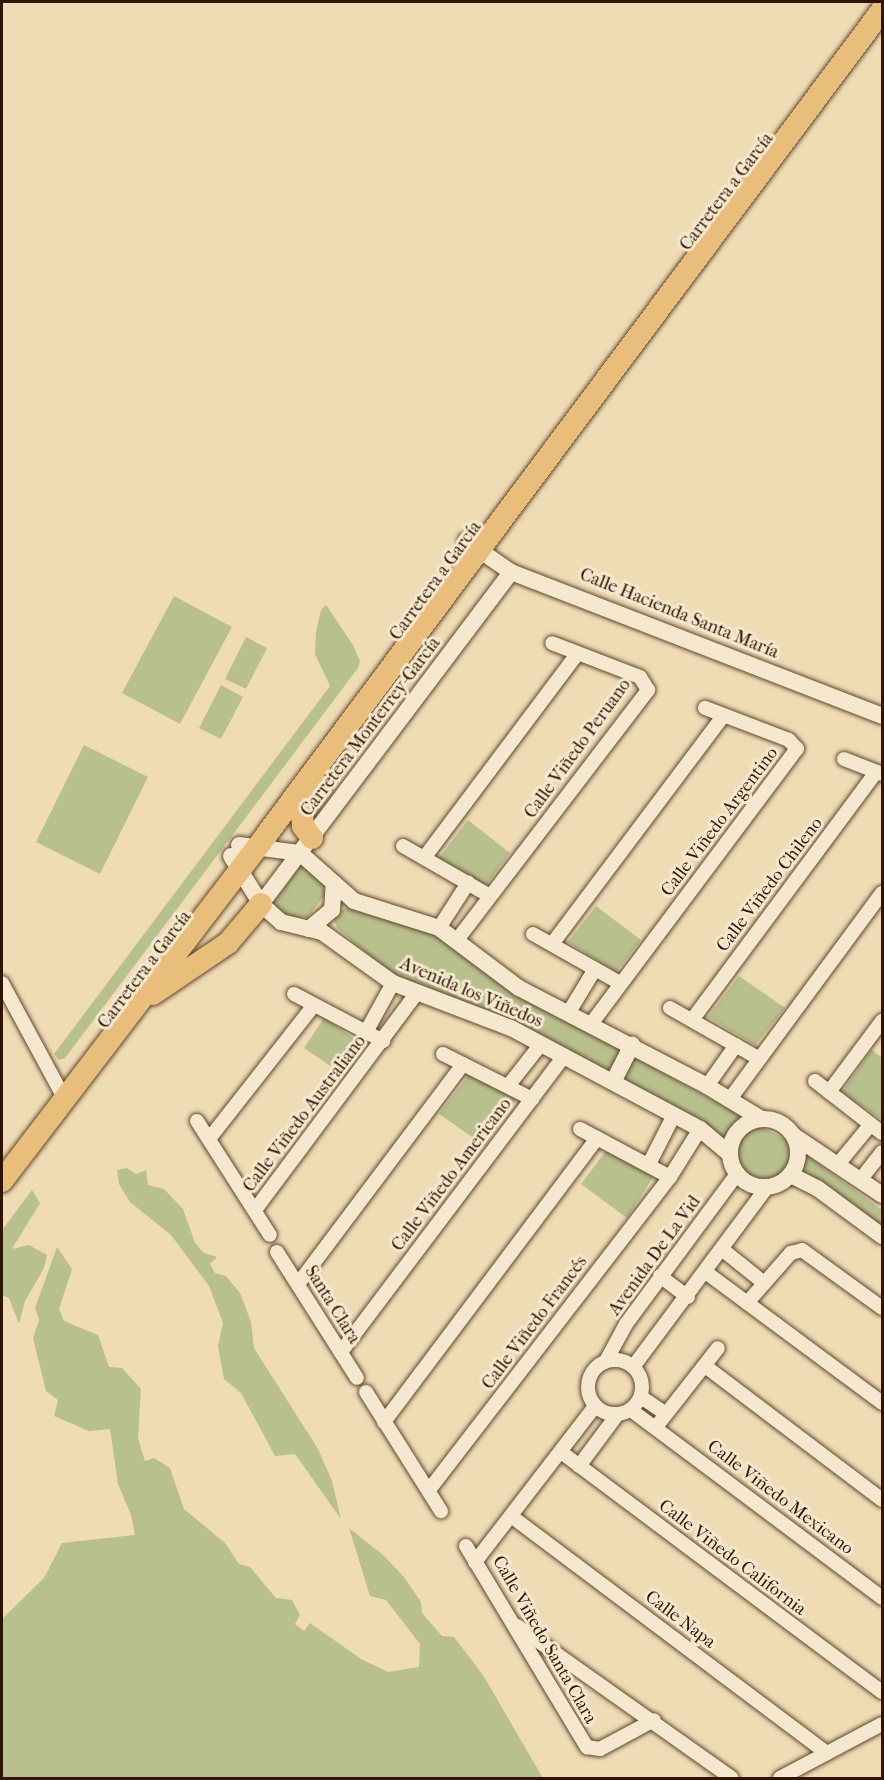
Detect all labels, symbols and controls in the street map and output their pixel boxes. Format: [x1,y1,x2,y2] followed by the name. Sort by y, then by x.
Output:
[676,129,778,255] street label: Carretera a García
[385,517,487,645] street label: Carretera a García
[576,564,782,664] street label: Calle Hacienda Santa María
[296,633,446,821] street label: Carretera Monterrey-García
[520,675,636,823] street label: Calle Viñedo Peruano
[657,743,783,901] street label: Calle Viñedo Argentino
[712,813,828,957] street label: Calle Viñedo Chileno
[94,907,196,1033] street label: Carretera a García
[396,953,546,1033] street label: Avenida los Viñedos
[239,1031,371,1197] street label: Calle Viñedo Australiano
[387,1094,517,1256] street label: Calle Viñedo Americano
[604,1192,706,1320] street label: Avenida De La Vid
[478,1252,592,1394] street label: Calle Viñedo Francés
[300,1262,364,1348] street label: Santa Clara
[703,1436,857,1560] street label: Calle Viñedo Mexicano
[654,1495,810,1621] street label: Calle Viñedo California
[487,1552,601,1728] street label: Calle Viñedo Santa Clara
[640,1586,720,1654] street label: Calle Napa

